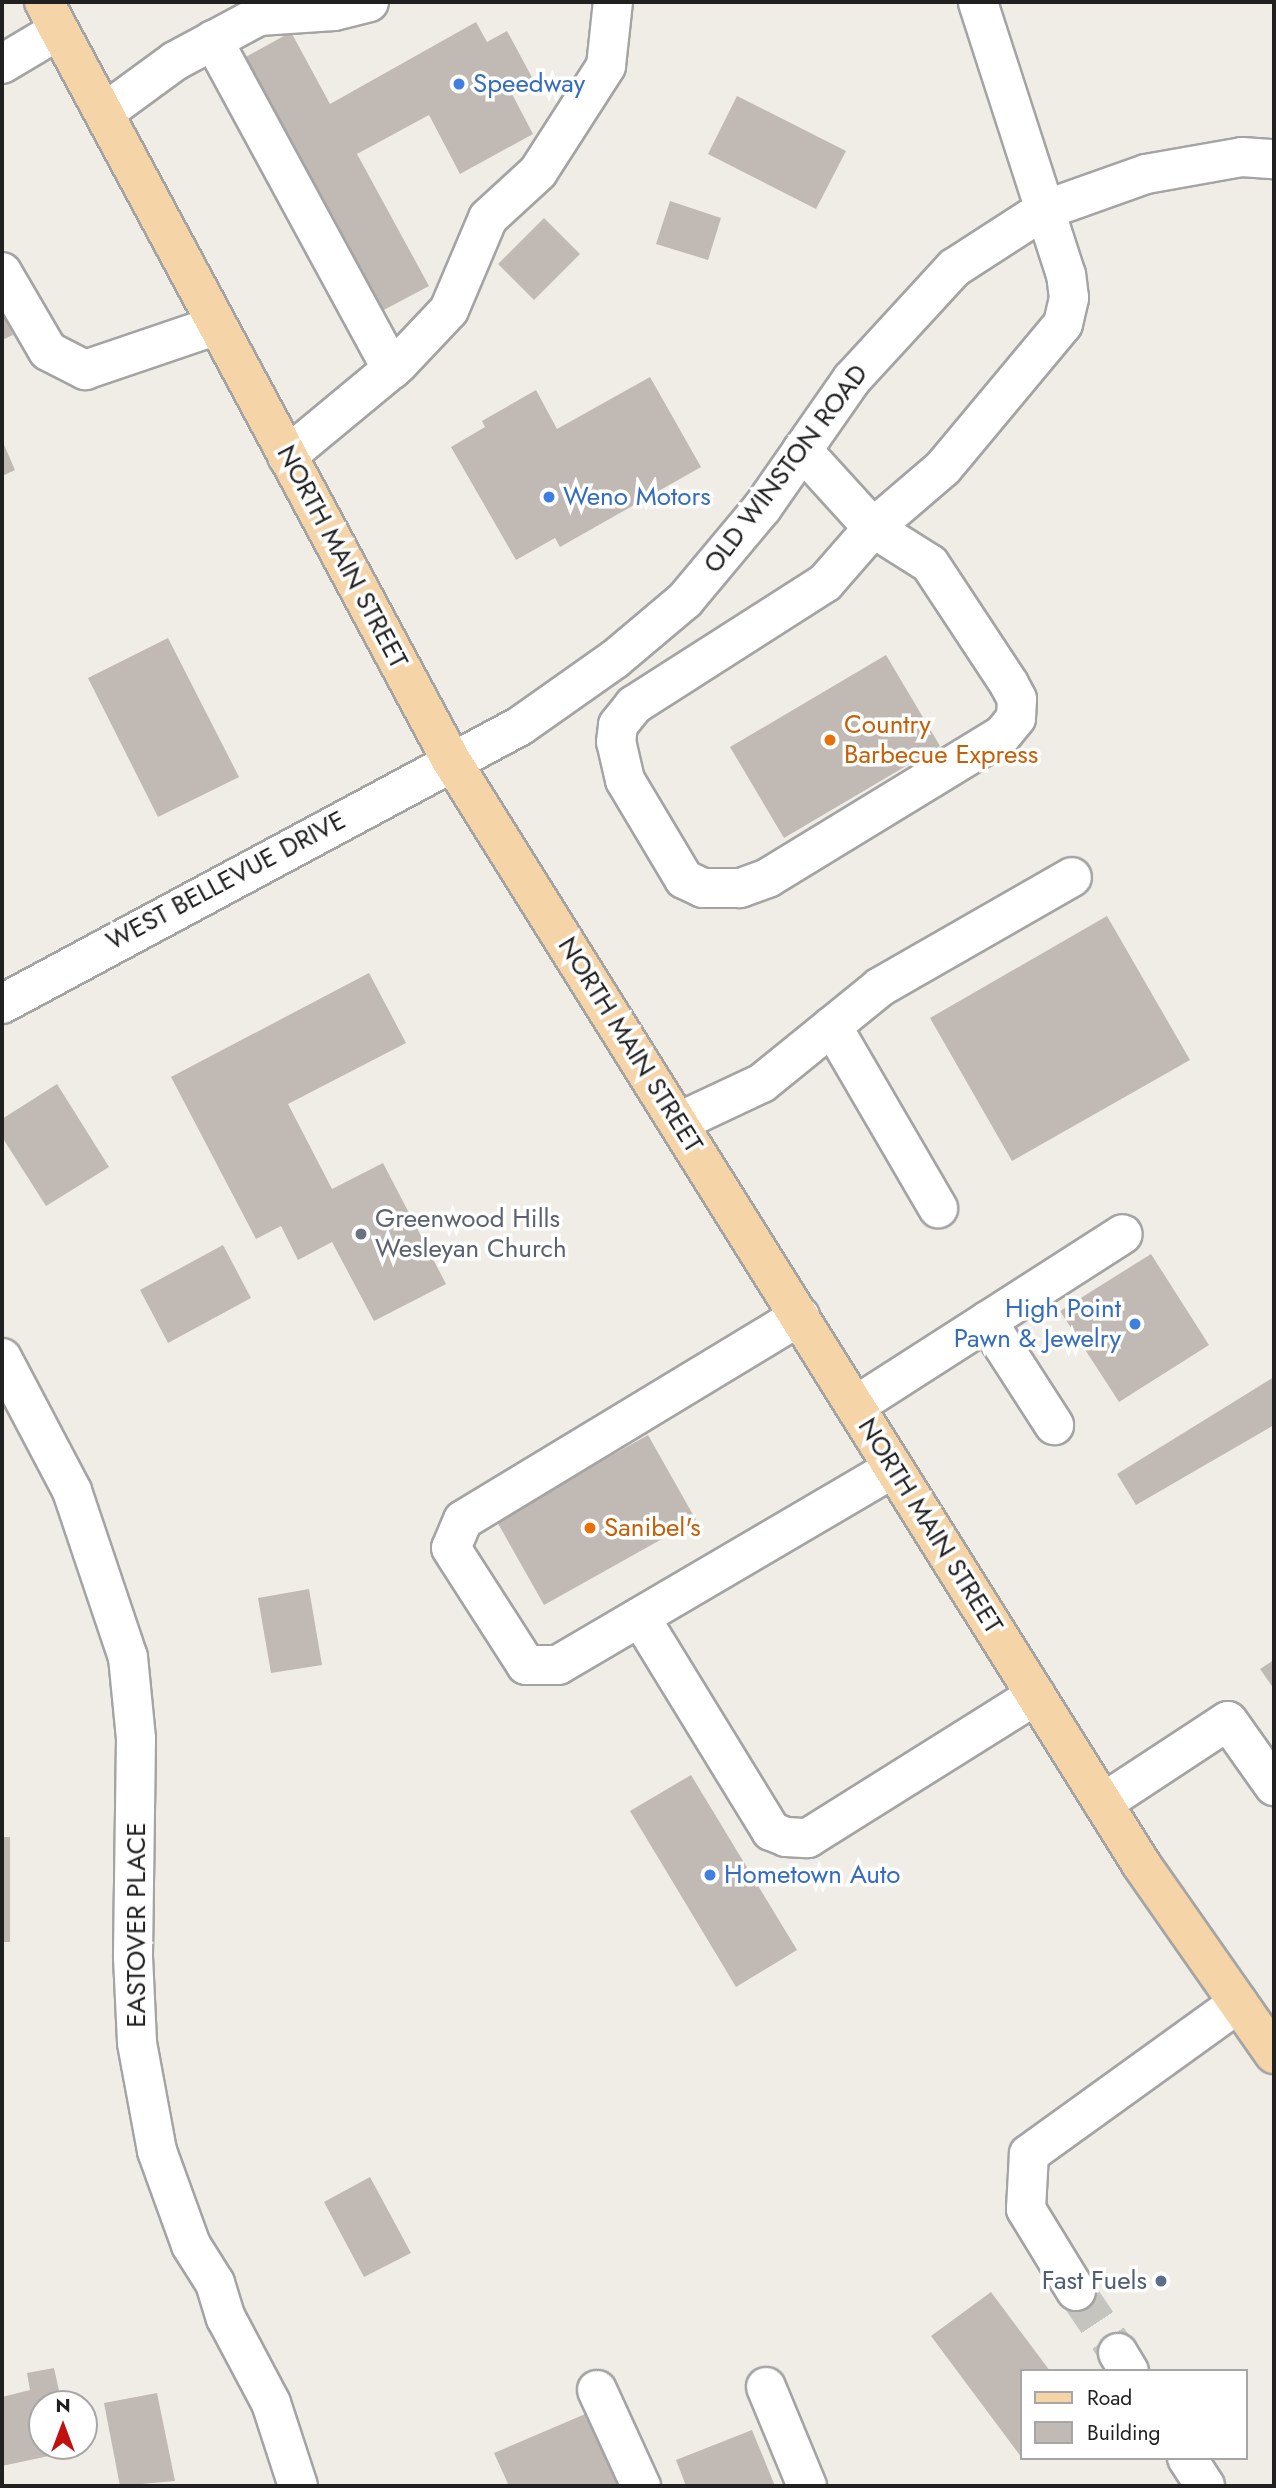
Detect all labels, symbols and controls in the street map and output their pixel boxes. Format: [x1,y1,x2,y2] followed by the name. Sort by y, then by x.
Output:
[473,68,585,100] place label: Speedway
[451,76,467,92] marker: Speedway
[698,359,874,579] street label: OLD WINSTON ROAD
[270,440,414,674] street label: NORTH MAIN STREET
[563,481,711,513] place label: Weno Motors
[541,489,557,505] marker: Weno Motors
[844,709,1038,770] place label: Country Barbecue Express
[822,732,838,748] marker: Country Barbecue Express
[101,805,351,957] street label: WEST BELLEVUE DRIVE
[551,932,709,1158] street label: NORTH MAIN STREET
[375,1203,567,1264] place label: Greenwood Hills Wesleyan Church
[353,1226,369,1242] marker: Greenwood Hills Wesleyan Church
[954,1293,1121,1354] place label: High Point Pawn & Jewelry
[1127,1316,1143,1332] marker: High Point Pawn & Jewelry
[851,1413,1009,1639] street label: NORTH MAIN STREET
[604,1512,701,1544] place label: Sanibel's
[582,1520,598,1536] marker: Sanibel's
[121,1822,153,2028] street label: EASTOVER PLACE
[724,1859,900,1891] place label: Hometown Auto
[702,1867,718,1883] marker: Hometown Auto
[1042,2265,1147,2297] place label: Fast Fuels
[1153,2273,1169,2289] marker: Fast Fuels
[1020,2369,1248,2460] legend
[1087,2383,1132,2413] text: Road
[28,2390,98,2460] north arrow
[55,2392,71,2419] text: N
[1087,2418,1160,2448] text: Building

